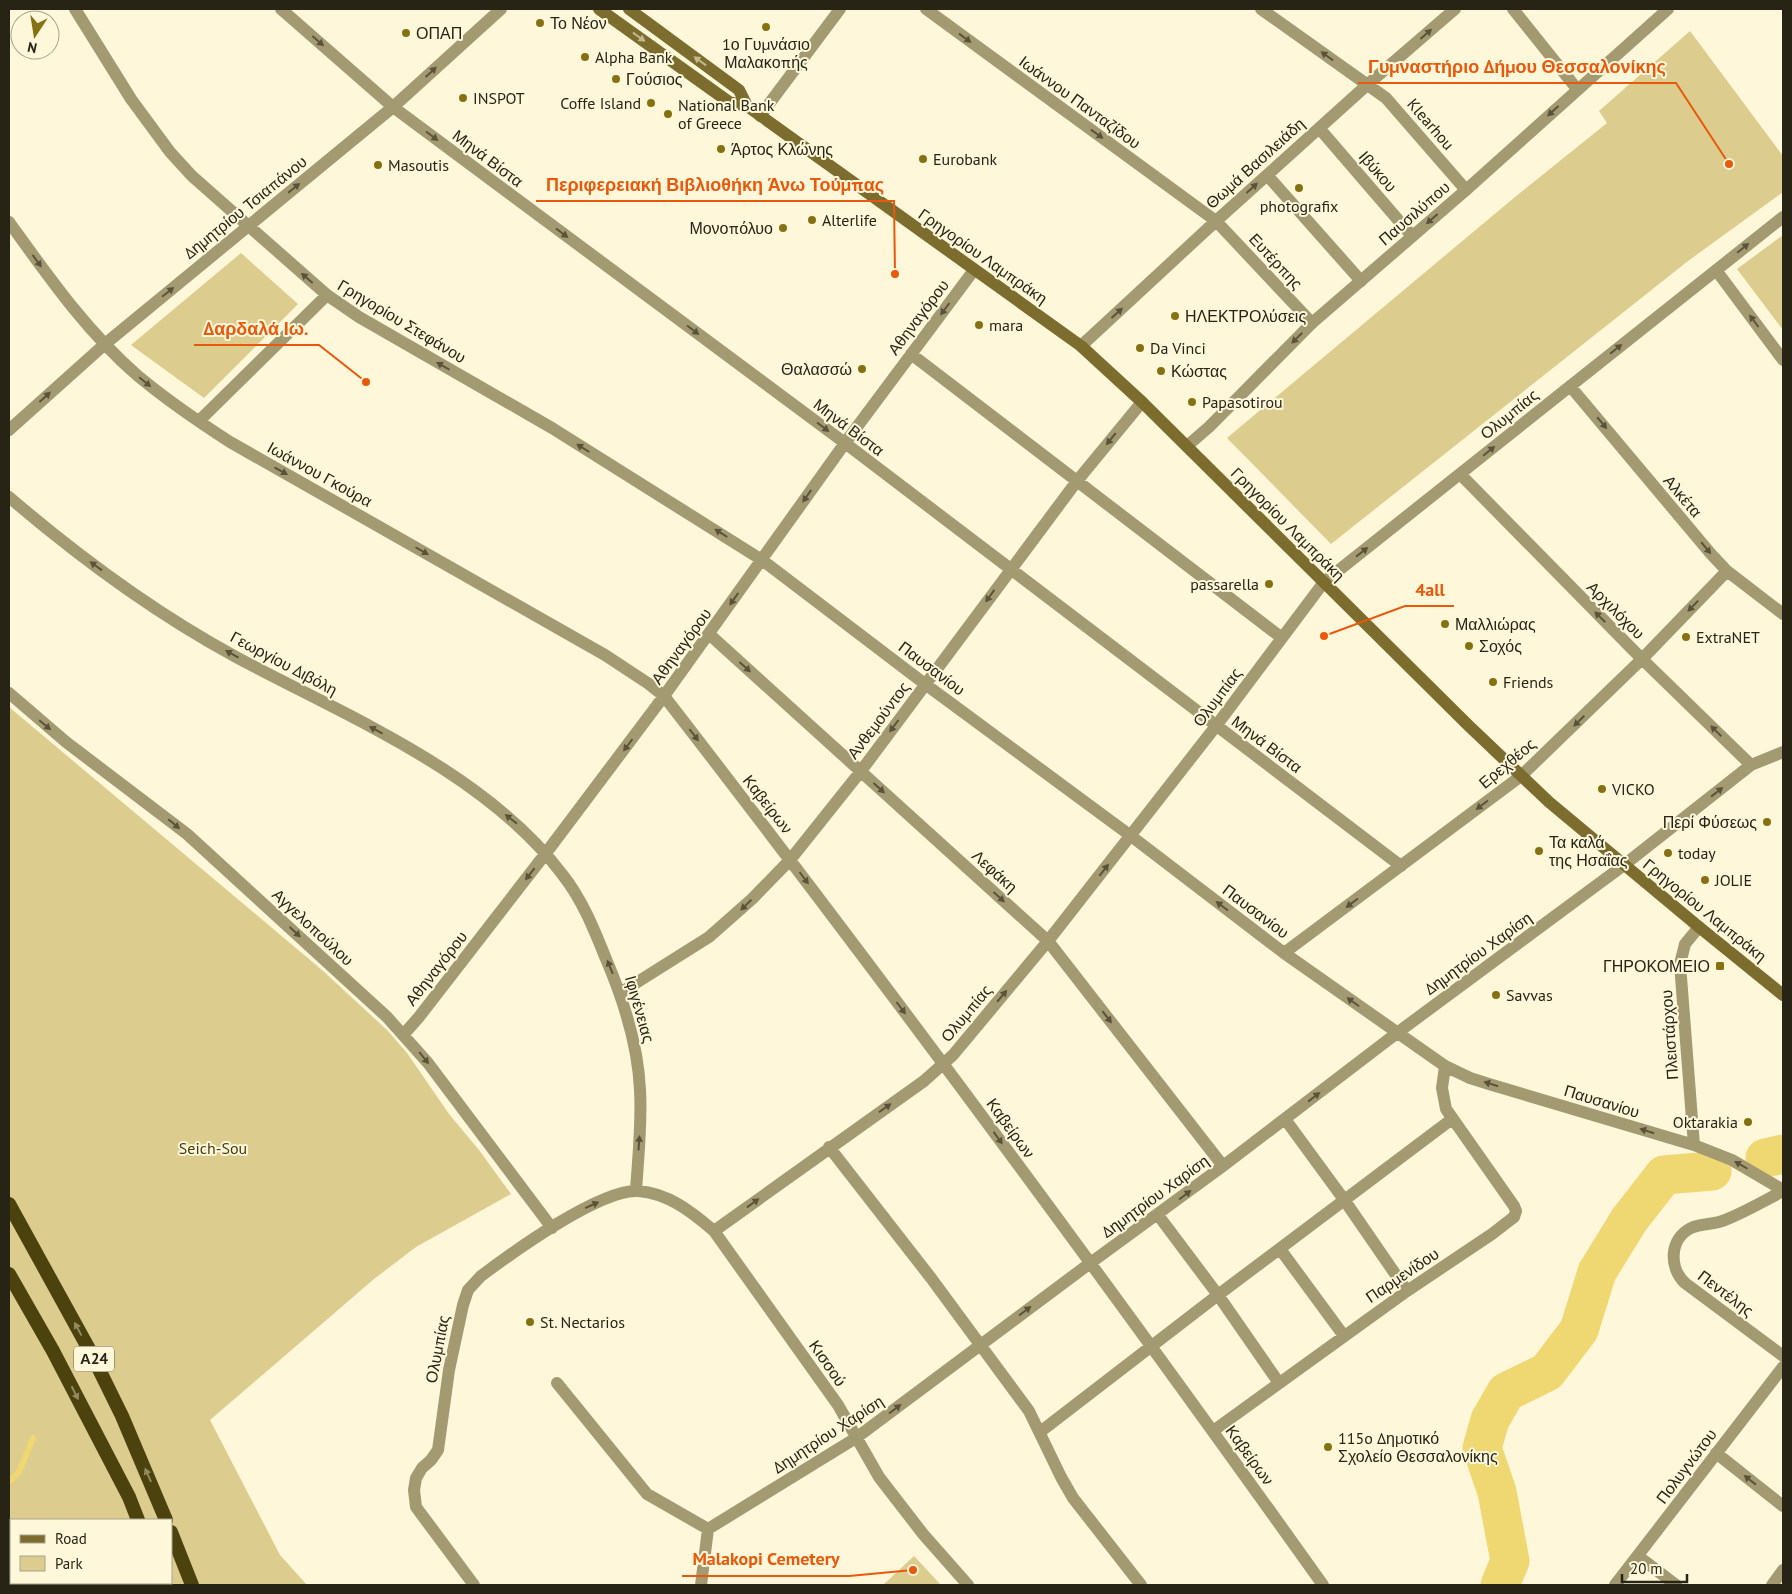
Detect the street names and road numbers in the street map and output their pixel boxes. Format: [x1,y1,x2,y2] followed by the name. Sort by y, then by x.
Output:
[1015,51,1145,153] street label: Ιωάννου Πανταζίδου
[1403,94,1459,154] street label: Klearhou
[1201,113,1309,213] street label: Θωμά Βασιλειάδη
[449,125,527,191] street label: Μηνά Βίστα
[1355,146,1401,196] street label: Ιβύκου
[179,151,311,263] street label: Δημητρίου Τσιαπάνου
[1374,177,1454,249] street label: Παυσιλύπου
[915,204,1051,308] street label: Γρηγορίου Λαμπράκη
[1245,229,1307,293] street label: Ευτέρπης
[334,275,470,367] street label: Γρηγορίου Στεφάνου
[883,275,953,359] street label: Αθηναγόρου
[1476,384,1542,443] street label: Ολυμπίας
[810,394,888,460] street label: Μηνά Βίστα
[264,437,376,511] street label: Ιωάννου Γκούρα
[1227,463,1349,585] street label: Γρηγορίου Λαμπράκη
[1660,471,1706,521] street label: Αλκέτα
[1583,577,1649,643] street label: Αρχιλόχου
[647,604,715,688] street label: Αθηναγόρου
[227,626,341,700] street label: Γεωργίου Διβόλη
[895,637,969,699] street label: Παυσανίου
[1188,663,1246,730] street label: Ολυμπίας
[842,677,914,763] street label: Ανθεμούντος
[1228,711,1306,777] street label: Μηνά Βίστα
[1475,733,1540,793] street label: Ερεχθέος
[739,771,797,837] street label: Καβείρων
[968,845,1022,897] street label: Λεφάκη
[1639,854,1771,966] street label: Γρηγορίου Λαμπράκη
[1219,880,1293,942] street label: Παυσανίου
[268,884,358,970] street label: Αγγελοπούλου
[1420,907,1536,999] street label: Δημητρίου Χαρίση
[401,927,471,1009] street label: Αθηναγόρου
[621,973,659,1045] street label: Ιφιγένειας
[936,980,996,1046] street label: Ολυμπίας
[1656,989,1682,1081] street label: Πλειστάρχου
[1562,1080,1642,1122] street label: Παυσανίου
[983,1094,1039,1162] street label: Καβείρων
[1097,1150,1213,1242] street label: Δημητρίου Χαρίση
[1362,1243,1442,1307] street label: Παρμενίδου
[1694,1266,1758,1321] street label: Πεντέλης
[421,1313,453,1385] street label: Ολυμπίας
[805,1336,851,1390] street label: Κισσού
[74,1346,114,1372] road number: Α24
[769,1391,887,1477] street label: Δημητρίου Χαρίση
[1222,1421,1278,1489] street label: Καβείρων
[1651,1425,1721,1507] street label: Πολυγνώτου

